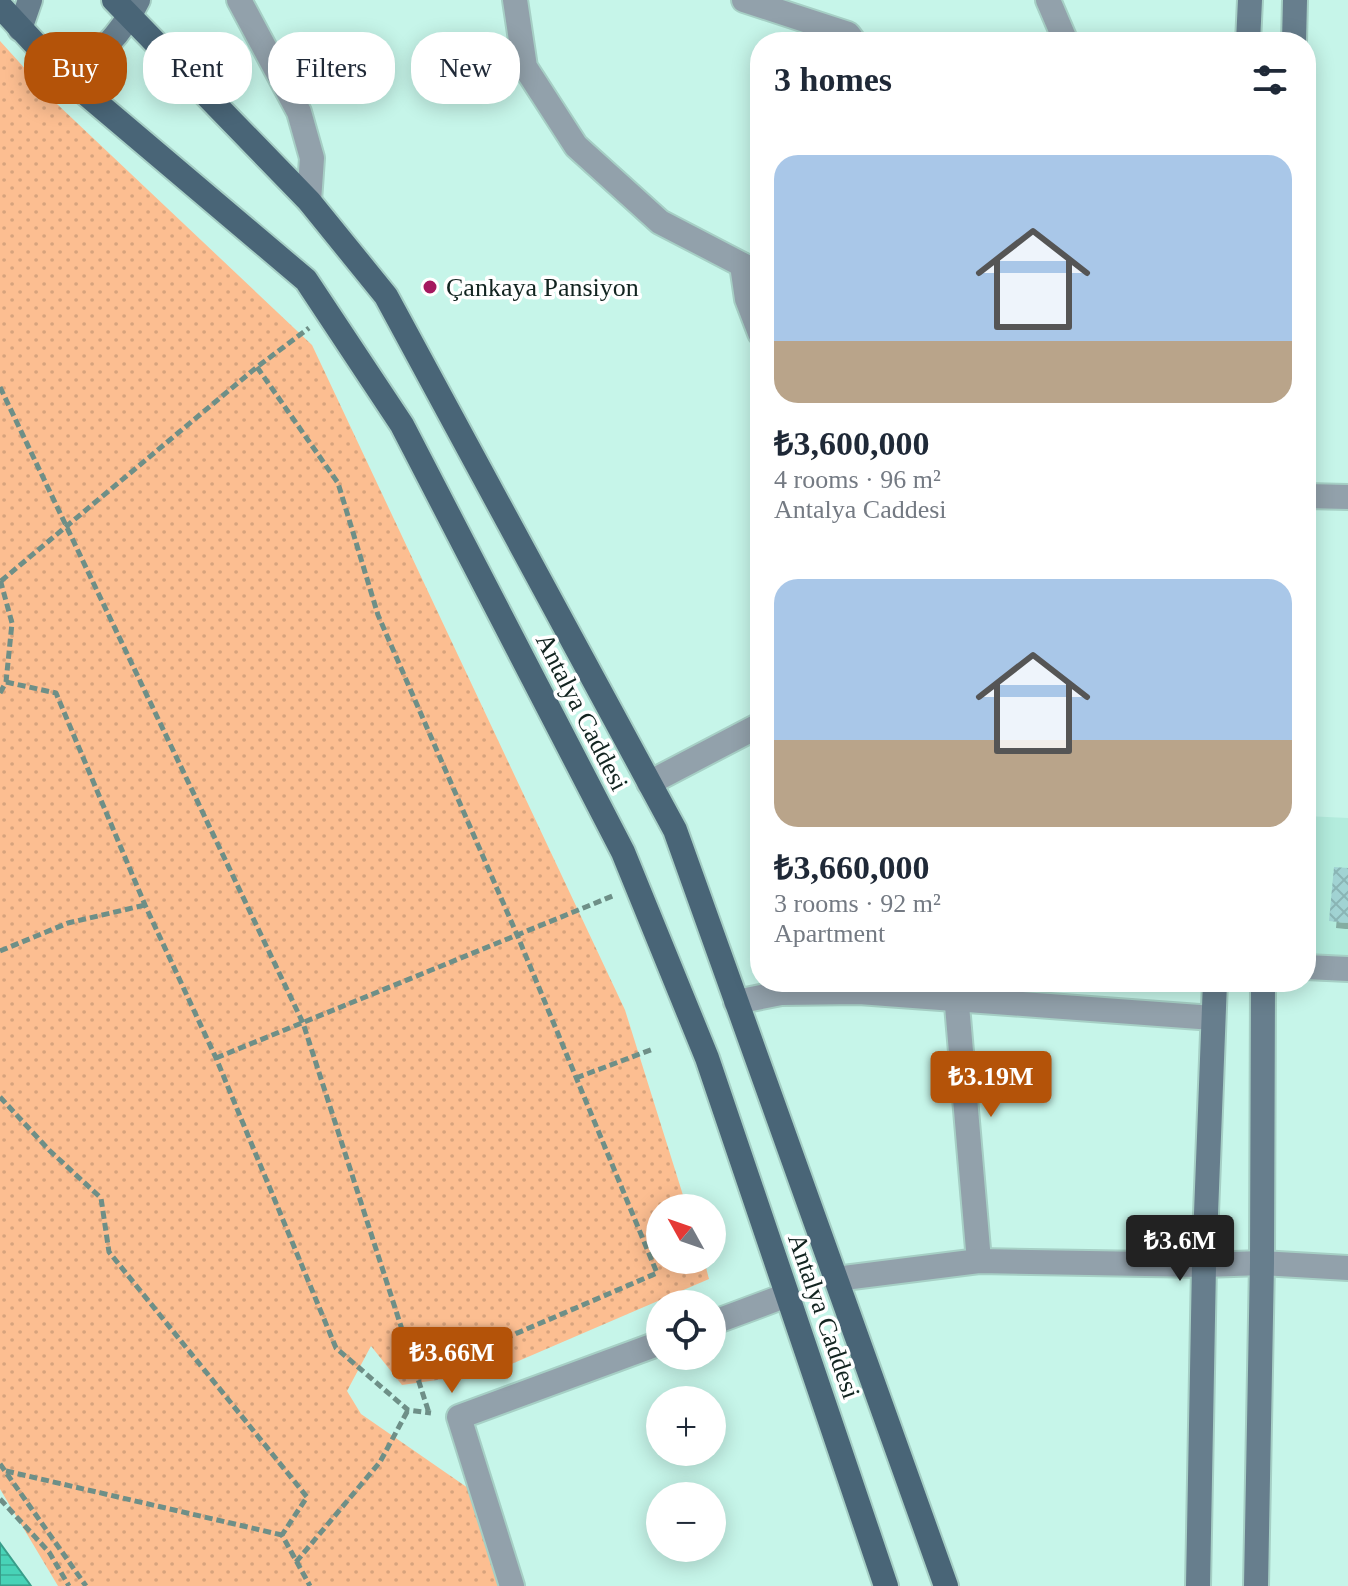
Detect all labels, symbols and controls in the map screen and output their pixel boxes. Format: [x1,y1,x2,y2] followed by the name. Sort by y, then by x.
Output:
[24,32,127,104] chip: Buy
[143,32,252,104] chip: Rent
[268,32,395,104] chip: Filters
[411,32,520,104] chip: New
[1248,58,1292,102] icon: filters
[774,61,892,98] text: 3 homes
[961,207,1105,351] icon: home
[446,273,639,302] place label: Çankaya Pansiyon
[421,278,439,296] marker: Çankaya Pansiyon
[774,425,929,462] text: ₺3,600,000
[774,465,941,494] text: 4 rooms · 96 m²
[774,495,947,524] text: Antalya Caddesi
[530,629,634,795] street label: Antalya Caddesi
[961,631,1105,775] icon: home
[774,849,929,886] text: ₺3,660,000
[774,889,941,918] text: 3 rooms · 92 m²
[774,919,885,948] text: Apartment
[926,1051,1056,1119] pin: ₺3.19M
[949,1062,1033,1091] text: ₺3.19M
[646,1194,726,1274] north arrow
[646,1194,726,1562] map controls
[1124,1215,1236,1283] pin: ₺3.6M
[1144,1226,1216,1255] text: ₺3.6M
[782,1230,866,1402] street label: Antalya Caddesi
[646,1290,726,1370] button: locate
[387,1327,517,1395] pin: ₺3.66M
[410,1338,494,1367] text: ₺3.66M
[646,1386,726,1466] button: +
[646,1482,726,1562] button: −

